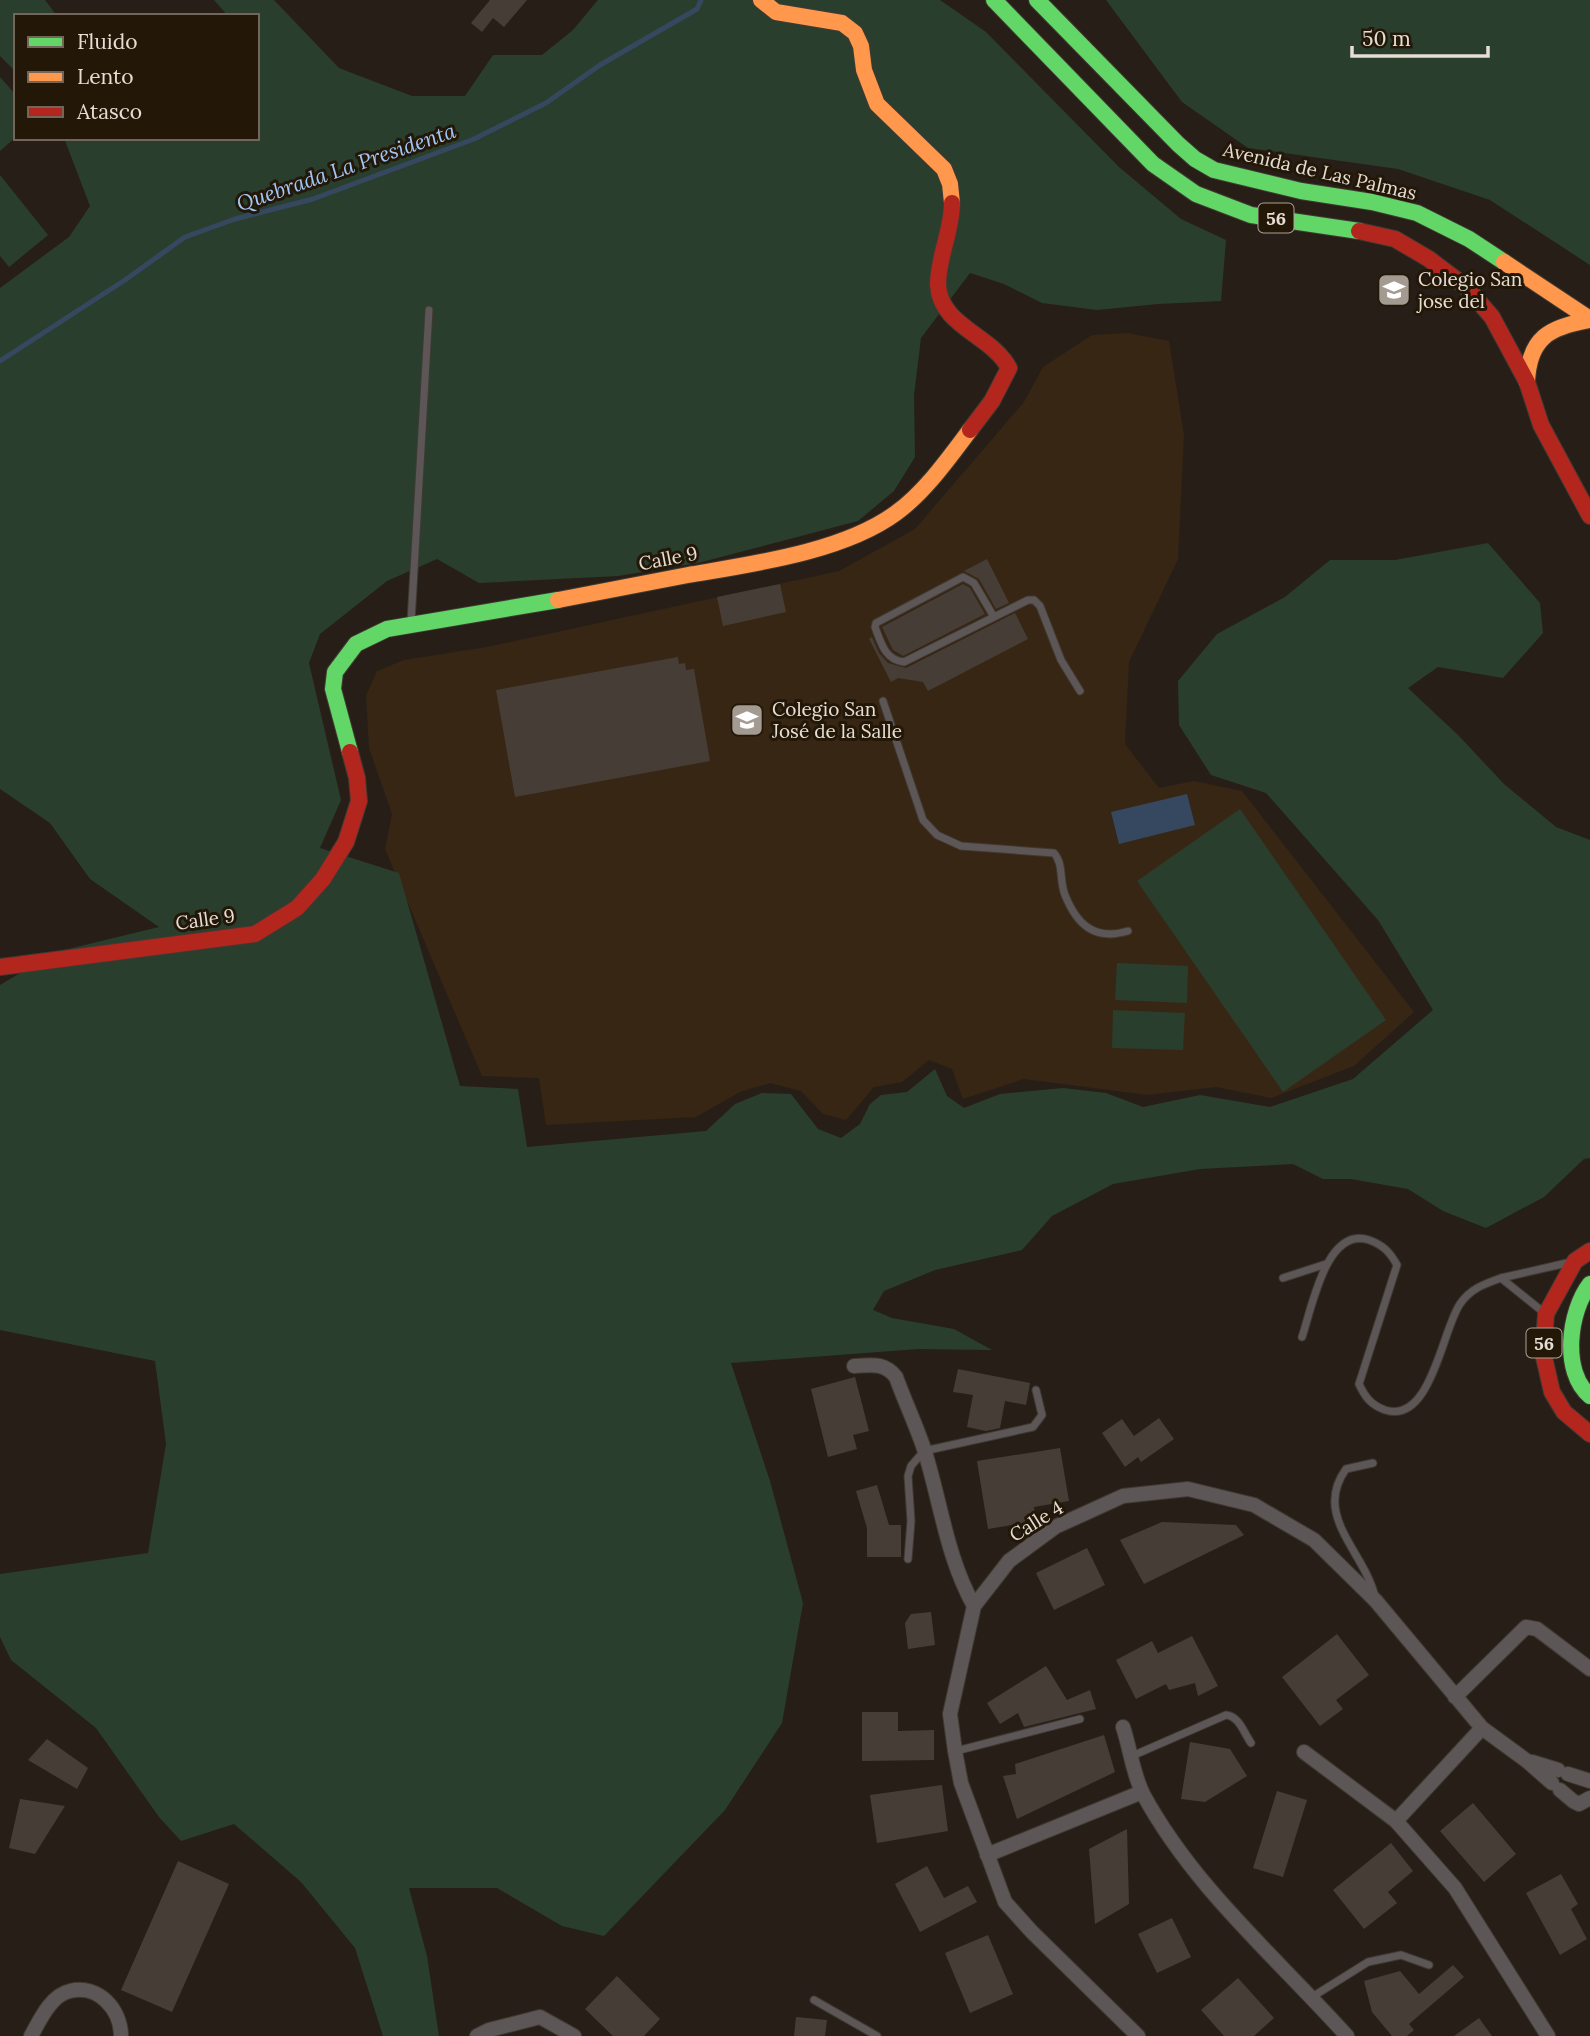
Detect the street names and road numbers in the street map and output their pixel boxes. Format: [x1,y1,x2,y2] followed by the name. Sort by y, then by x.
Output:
[1220,137,1419,205] street label: Avenida de Las Palmas
[1258,204,1294,232] road number: 56
[636,541,700,575] street label: Calle 9
[174,903,236,935] street label: Calle 9
[1526,1328,1562,1358] road number: 56
[1005,1495,1067,1547] street label: Calle 4

